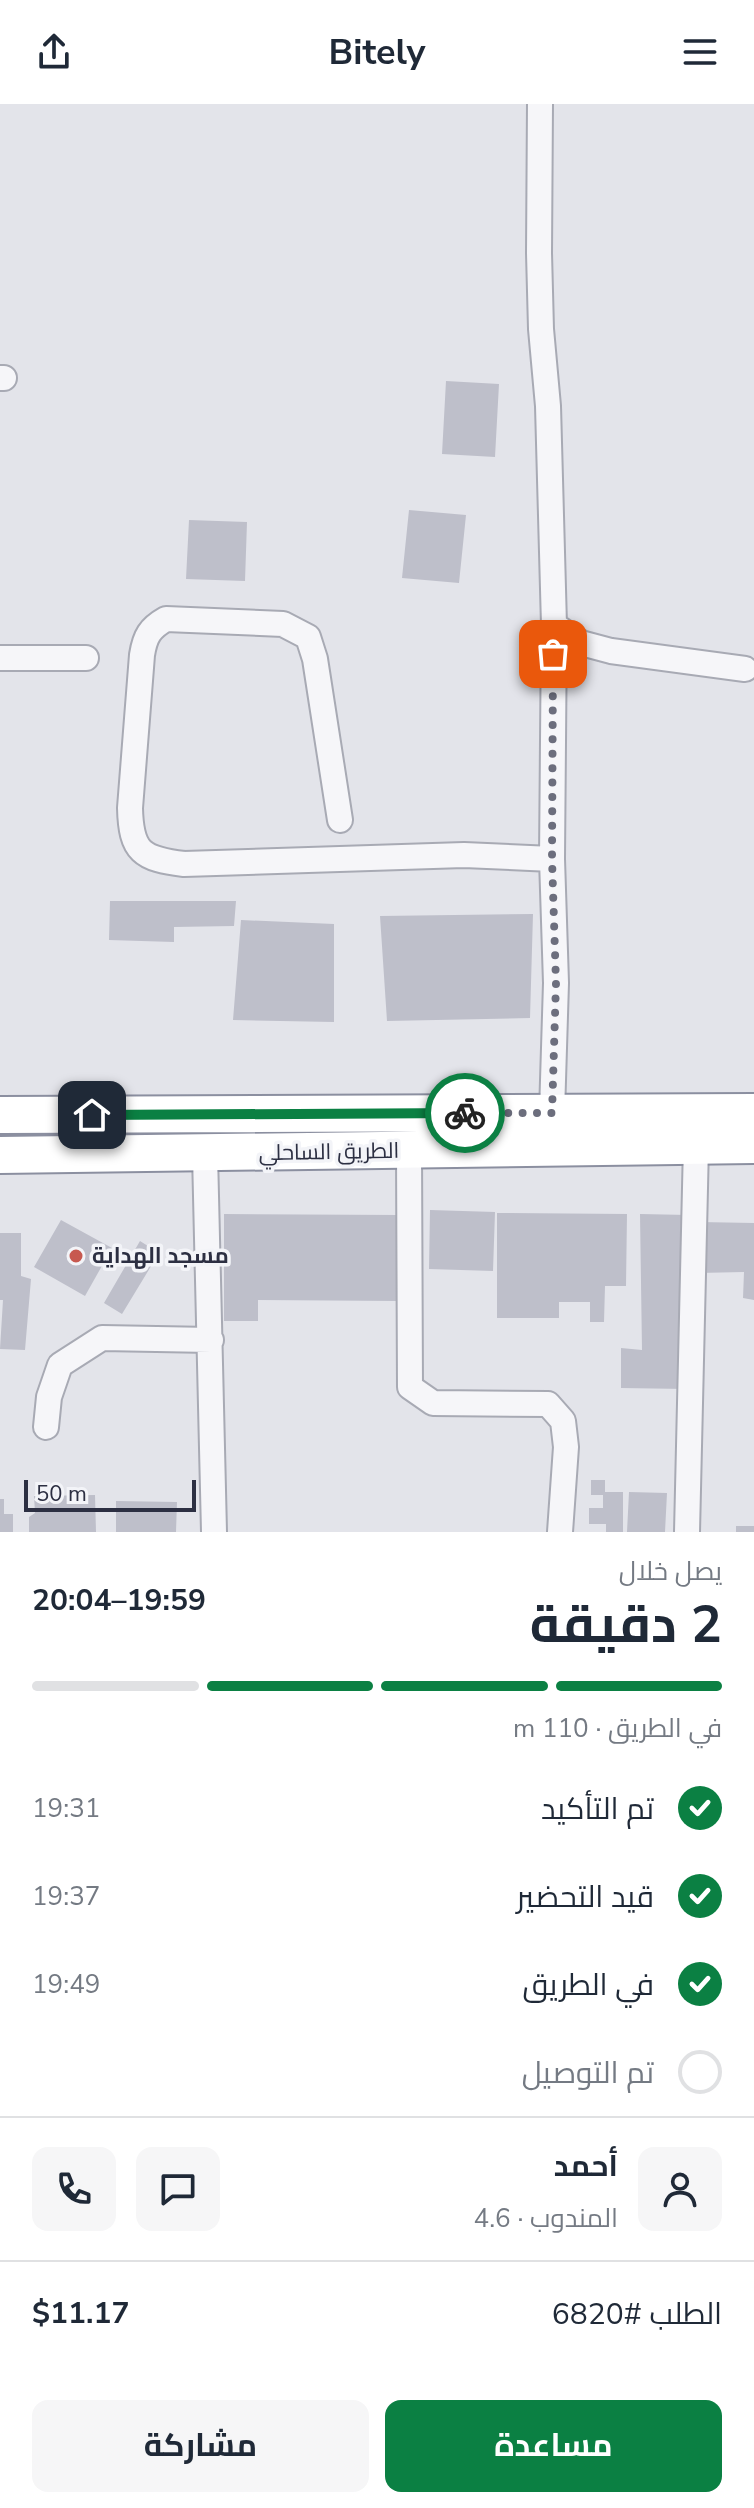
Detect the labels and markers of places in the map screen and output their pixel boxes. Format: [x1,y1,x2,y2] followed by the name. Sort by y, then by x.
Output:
[519,620,587,688] pin
[58,1081,126,1149] pin
[92,1241,229,1271] place label: مسجد الهداية
[67,1247,85,1265] marker: مسجد الهداية

